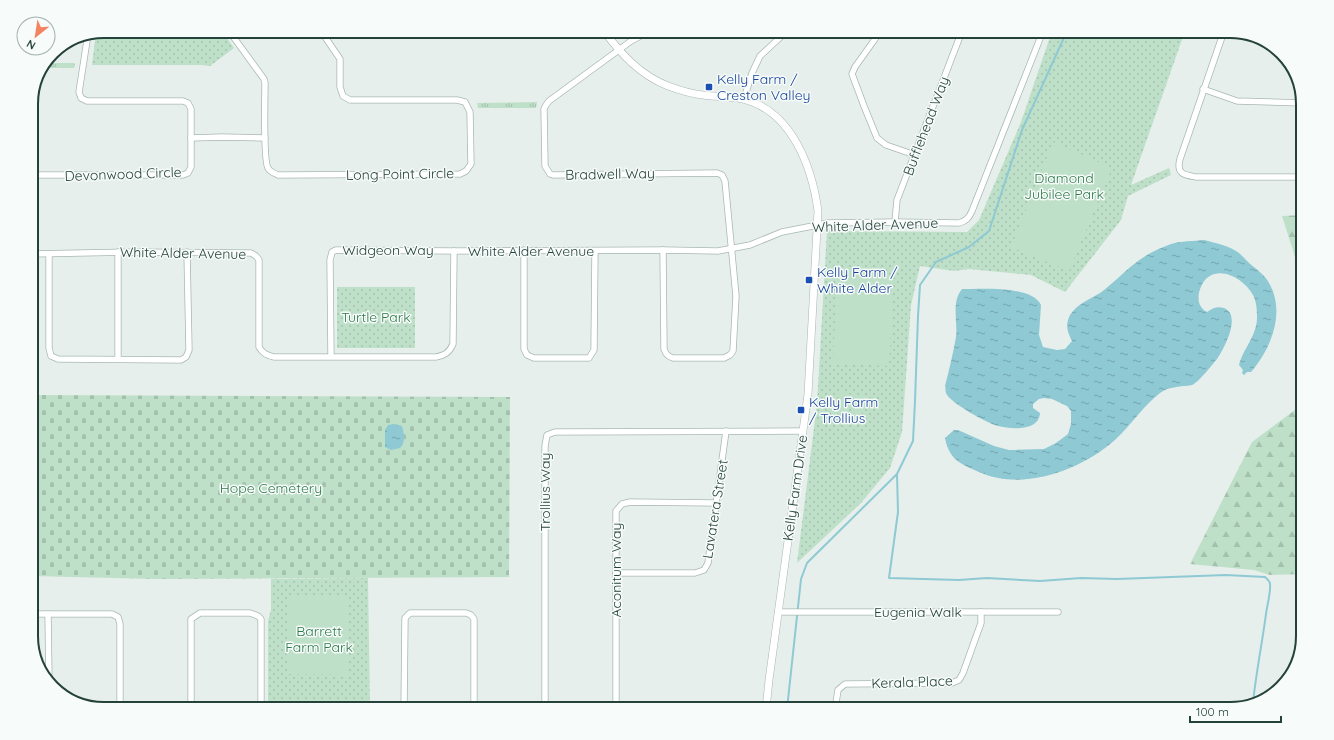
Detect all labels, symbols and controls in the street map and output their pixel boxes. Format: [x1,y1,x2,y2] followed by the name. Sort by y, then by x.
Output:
[16,16,56,56] north arrow
[24,37,38,53] text: N
[717,70,810,104] place label: Kelly Farm / Creston Valley
[899,74,953,178] street label: Bufflehead Way
[704,82,714,92] marker: Kelly Farm / Creston Valley
[64,163,182,185] street label: Devonwood Circle
[346,164,454,184] street label: Long Point Circle
[565,164,655,184] street label: Bradwell Way
[1024,169,1104,203] park label: Diamond Jubilee Park
[811,214,939,236] street label: White Alder Avenue
[342,241,434,259] street label: Widgeon Way
[468,242,594,260] street label: White Alder Avenue
[120,243,246,263] street label: White Alder Avenue
[817,263,898,297] place label: Kelly Farm / White Alder
[804,275,814,285] marker: Kelly Farm / White Alder
[341,308,411,326] park label: Turtle Park
[809,393,878,427] place label: Kelly Farm / Trollius
[796,405,806,415] marker: Kelly Farm / Trollius
[779,434,811,542] street label: Kelly Farm Drive
[536,453,554,531] street label: Trollius Way
[698,458,732,560] street label: Lavatera Street
[220,479,322,497] park label: Hope Cemetery
[607,523,625,618] street label: Aconitum Way
[874,603,962,621] street label: Eugenia Walk
[285,622,353,656] park label: Barrett Farm Park
[871,672,953,692] street label: Kerala Place
[1190,698,1281,724] scale bar
[1196,704,1229,719] text: 100 m

